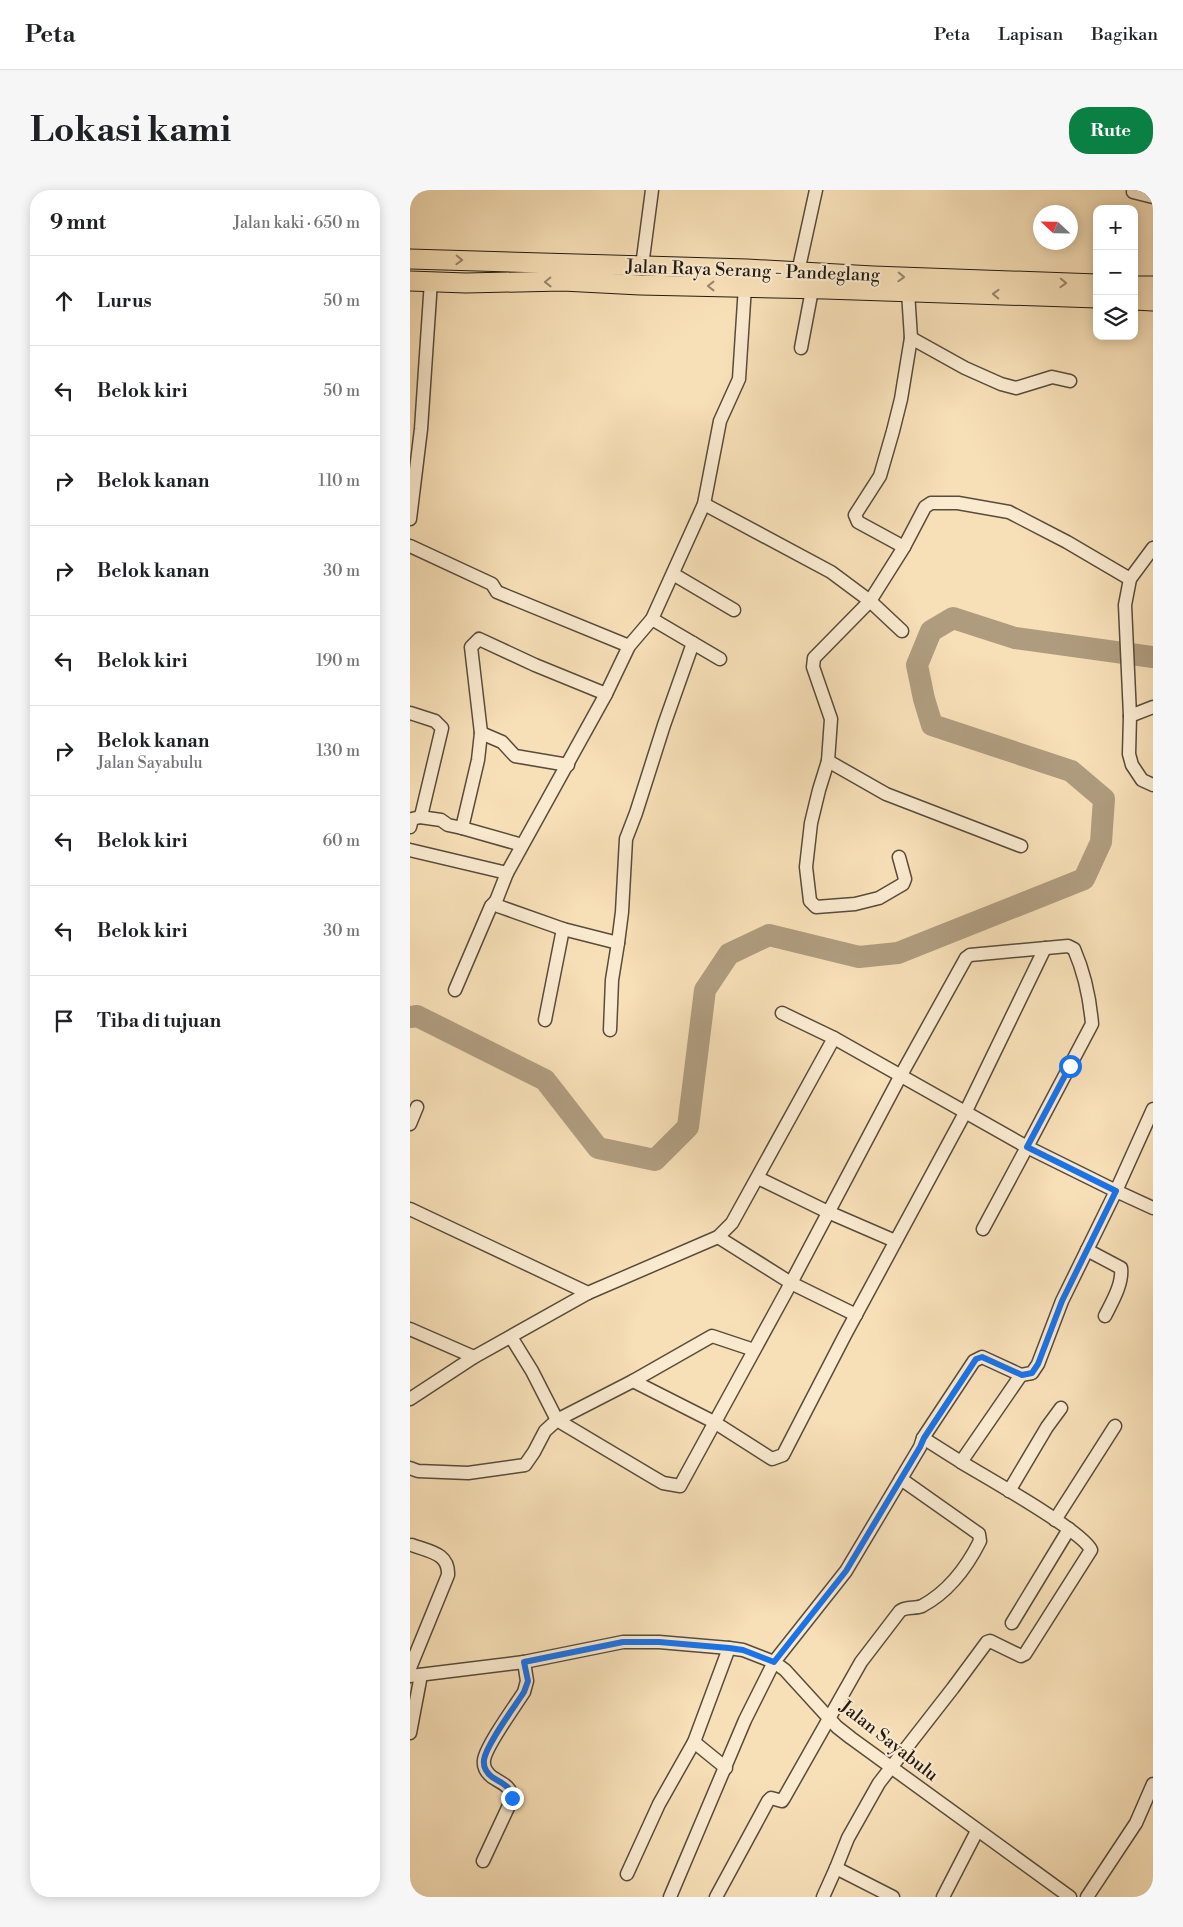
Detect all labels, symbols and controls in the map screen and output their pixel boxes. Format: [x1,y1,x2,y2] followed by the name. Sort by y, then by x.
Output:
[25,20,75,50] text: Peta
[934,23,970,46] text: Peta
[998,23,1063,46] text: Lapisan
[1091,23,1158,46] text: Bagikan
[1069,107,1153,154] button: Rute
[30,109,231,152] text: Lokasi kami
[1033,205,1078,250] north arrow
[1093,205,1138,340] map controls
[1093,205,1138,250] button: +
[50,210,106,236] text: 9 mnt
[233,213,360,233] text: Jalan kaki · 650 m
[1093,250,1138,295] button: −
[455,255,463,265] one-way arrow
[625,255,881,287] street label: Jalan Raya Serang - Pandeglang
[897,272,905,283] one-way arrow
[544,277,552,287] one-way arrow
[1060,278,1068,289] one-way arrow
[707,281,714,291] one-way arrow
[50,287,78,315] icon: ahead
[97,289,152,313] text: Lurus
[991,289,999,300] one-way arrow
[323,291,360,311] text: 50 m
[1093,295,1138,340] button: layers
[50,377,78,405] icon: left
[97,379,187,403] text: Belok kiri
[323,381,360,401] text: 50 m
[50,467,78,495] icon: right
[97,469,210,493] text: Belok kanan
[318,471,360,491] text: 110 m
[50,557,78,585] icon: right
[97,559,210,583] text: Belok kanan
[323,561,360,581] text: 30 m
[50,647,78,675] icon: left
[97,649,187,673] text: Belok kiri
[316,651,360,671] text: 190 m
[97,729,210,753] text: Belok kanan
[50,737,78,765] icon: right
[316,741,360,761] text: 130 m
[97,753,203,773] text: Jalan Sayabulu
[50,827,78,855] icon: left
[97,829,187,853] text: Belok kiri
[322,831,360,851] text: 60 m
[50,917,78,945] icon: left
[97,919,187,943] text: Belok kiri
[323,921,360,941] text: 30 m
[50,1007,78,1035] icon: arrive
[97,1009,221,1033] text: Tiba di tujuan
[1059,1055,1082,1078] route start
[834,1695,943,1787] street label: Jalan Sayabulu
[501,1787,524,1810] route end

